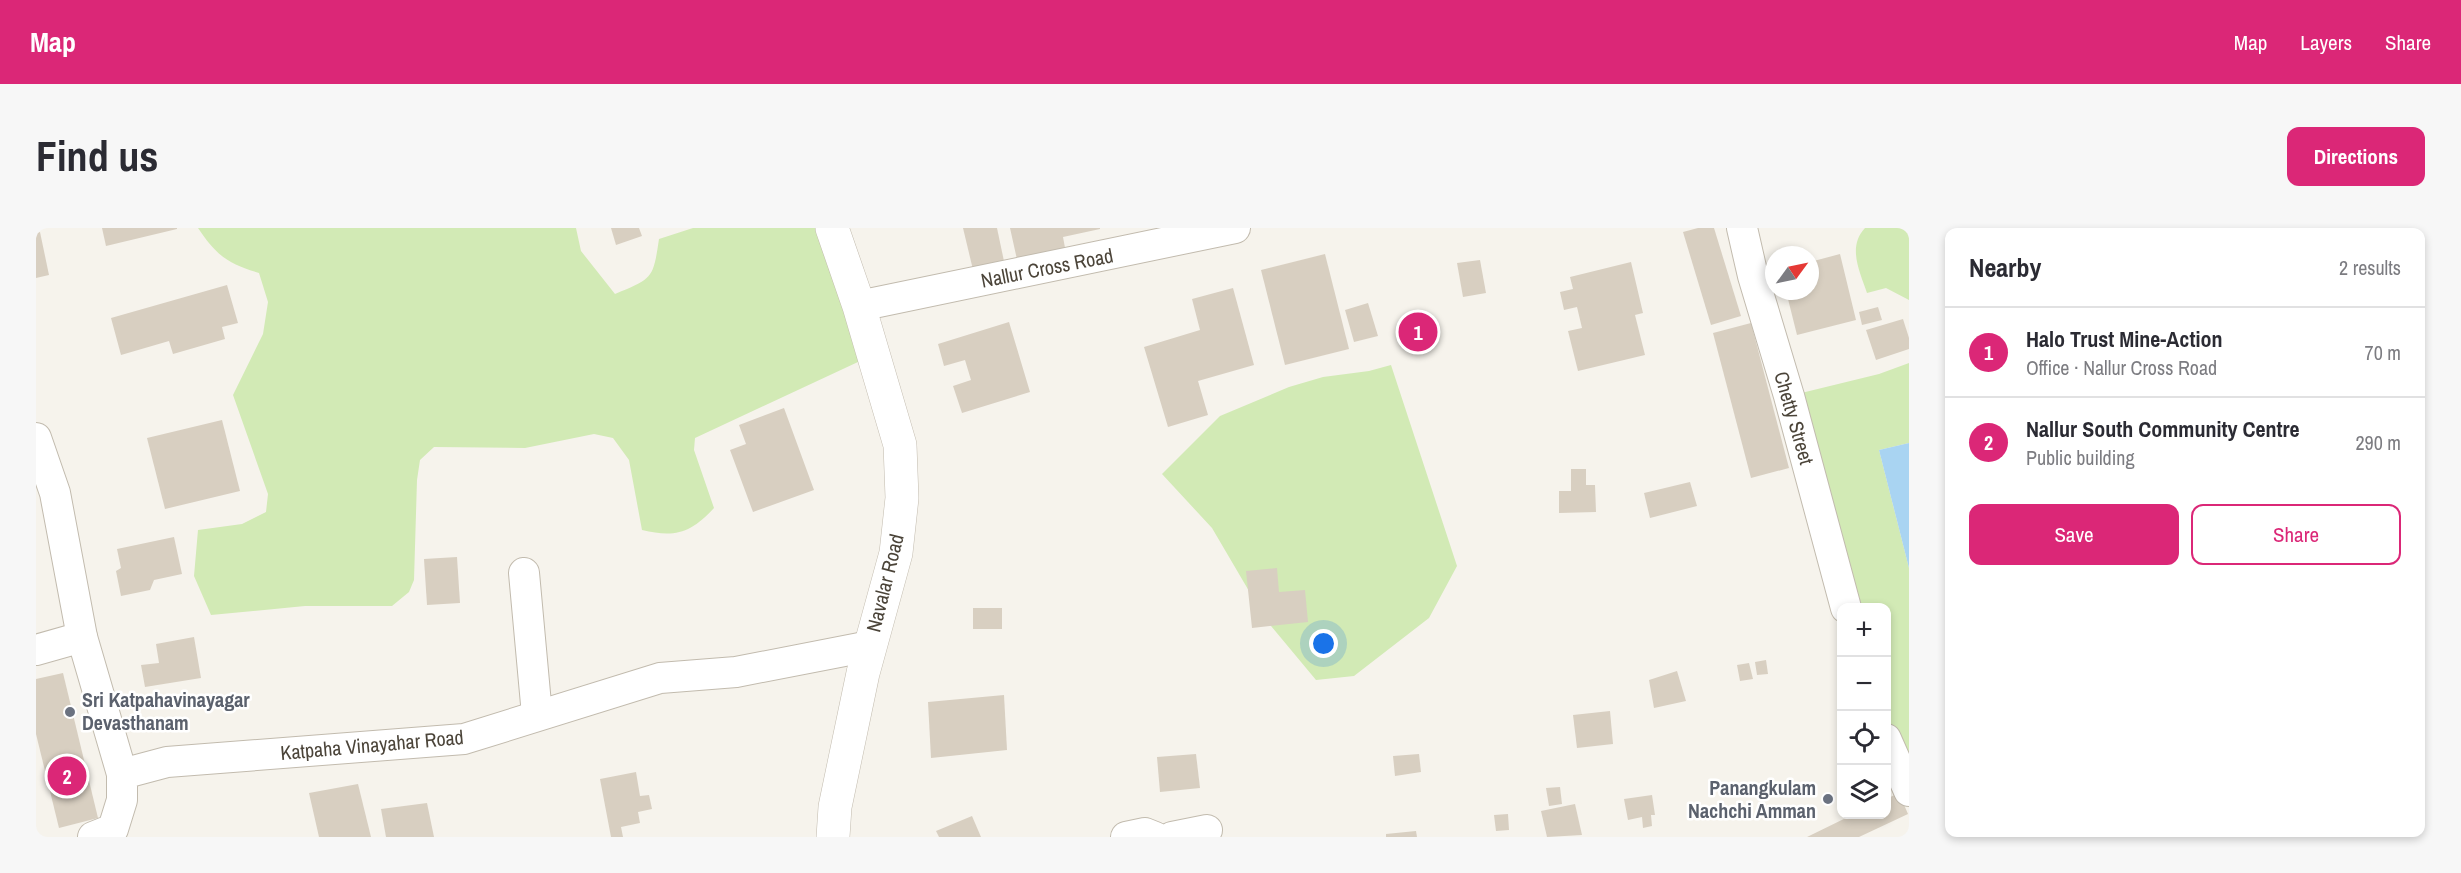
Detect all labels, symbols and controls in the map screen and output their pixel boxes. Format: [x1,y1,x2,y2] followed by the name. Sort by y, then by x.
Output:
[30,23,76,61] text: Map
[2234,28,2267,57] text: Map
[2300,28,2352,57] text: Layers
[2385,28,2431,57] text: Share
[2287,127,2425,186] button: Directions
[36,128,158,184] text: Find us
[979,241,1115,294] street label: Nallur Cross Road
[1765,246,1819,300] north arrow
[1969,250,2041,285] text: Nearby
[2339,254,2401,281] text: 2 results
[1398,310,1438,354] pin: 1
[2026,324,2222,354] text: Halo Trust Mine-Action
[1984,339,1993,366] text: 1
[2365,339,2401,366] text: 70 m
[2026,354,2217,381] text: Office · Nallur Cross Road
[1768,368,1821,468] street label: Chetty Street
[2026,414,2300,444] text: Nallur South Community Centre
[1984,429,1993,456] text: 2
[2355,429,2401,456] text: 290 m
[2026,444,2135,471] text: Public building
[1969,504,2179,565] button: Save
[2191,504,2401,565] button: Share
[859,531,910,635] street label: Navalar Road
[1837,603,1891,819] map controls
[1837,603,1891,657] button: +
[1309,629,1338,658] your location
[1837,657,1891,711] button: −
[82,686,250,736] place label: Sri Katpahavinayagar Devasthanam
[63,705,77,719] marker: Sri Katpahavinayagar Devasthanam
[1837,711,1891,765] button: locate
[279,723,465,766] street label: Katpaha Vinayahar Road
[48,754,87,798] pin: 2
[1837,765,1891,819] button: layers
[1688,774,1816,824] place label: Panangkulam Nachchi Amman
[1821,792,1835,806] marker: Panangkulam Nachchi Amman

